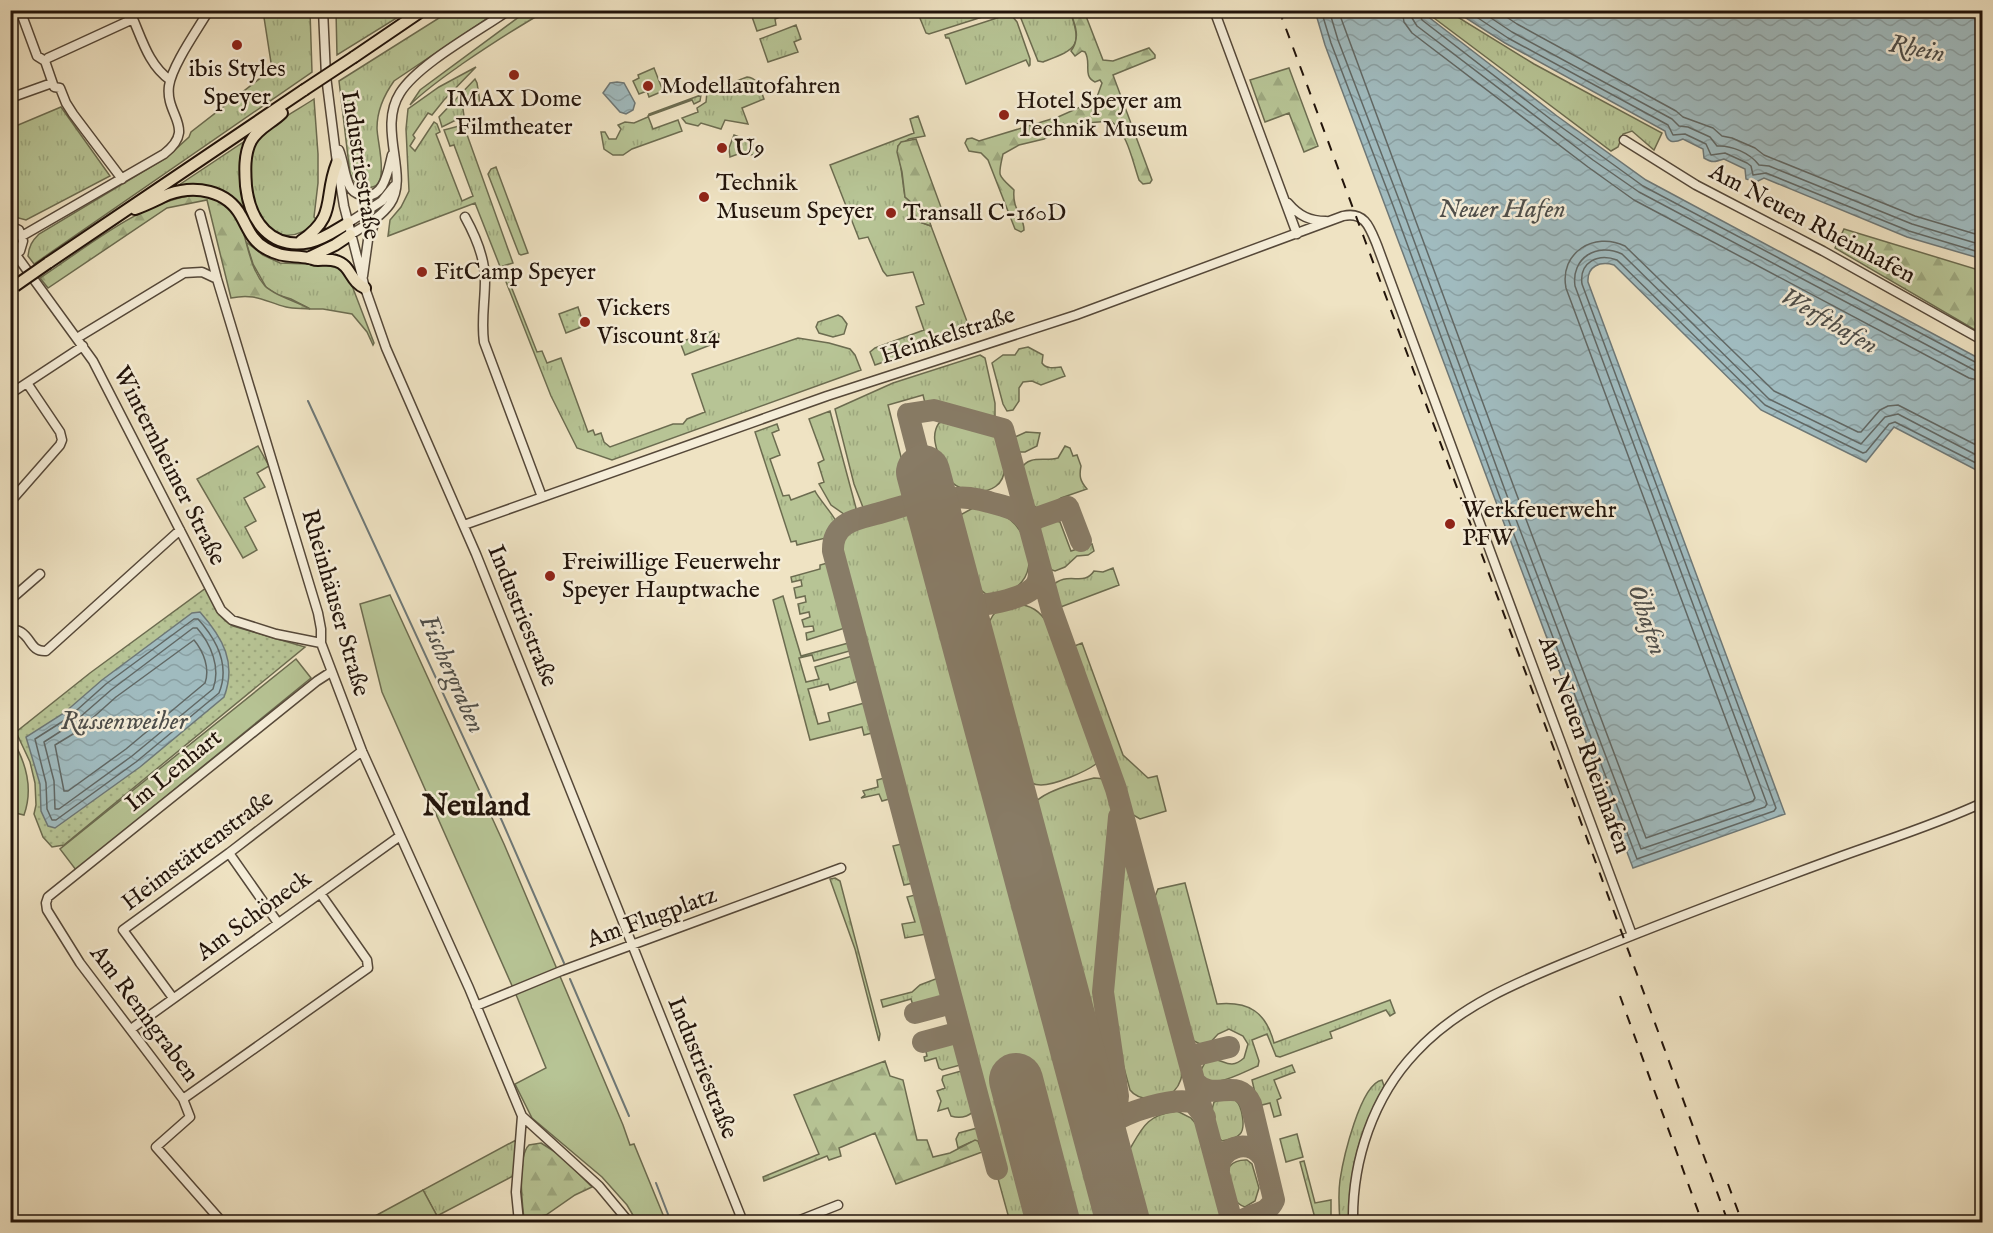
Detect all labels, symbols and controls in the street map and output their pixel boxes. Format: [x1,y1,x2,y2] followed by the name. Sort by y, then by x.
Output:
[1886,27,1948,71] water label: Rhein
[230,38,244,52] marker: ibis Styles Speyer
[188,54,286,113] place label: ibis Styles Speyer
[507,68,521,82] marker: IMAX Dome Filmtheater
[660,71,841,102] place label: Modellautofahren
[641,79,655,93] marker: Modellautofahren
[446,84,582,143] place label: IMAX Dome Filmtheater
[1016,86,1188,145] place label: Hotel Speyer am Technik Museum
[333,88,387,242] street label: Industriestraße
[997,108,1011,122] marker: Hotel Speyer am Technik Museum
[734,133,765,164] place label: U9
[715,141,729,155] marker: U9
[1703,156,1921,292] street label: Am Neuen Rheinhafen
[716,168,874,227] place label: Technik Museum Speyer
[697,190,711,204] marker: Technik Museum Speyer
[1438,193,1566,226] water label: Neuer Hafen
[903,198,1066,229] place label: Transall C-160D
[884,206,898,220] marker: Transall C-160D
[434,257,596,288] place label: FitCamp Speyer
[415,265,429,279] marker: FitCamp Speyer
[1774,280,1884,362] water label: Werfthafen
[596,293,720,352] place label: Vickers Viscount 814
[877,300,1019,372] street label: Heinkelstraße
[578,315,592,329] marker: Vickers Viscount 814
[105,361,233,571] street label: Winternheimer Straße
[1462,495,1617,554] place label: Werkfeuerwehr PFW
[293,506,377,700] street label: Rheinhäuser Straße
[1443,517,1457,531] marker: Werkfeuerwehr PFW
[479,540,565,692] street label: Industriestraße
[562,547,781,606] place label: Freiwillige Feuerwehr Speyer Hauptwache
[543,569,557,583] marker: Freiwillige Feuerwehr Speyer Hauptwache
[1620,580,1674,660] water label: Ölhafen
[410,609,493,739] water label: Fischergraben
[1530,631,1638,858] street label: Am Neuen Rheinhafen
[61,705,188,738] water label: Russenweiher
[119,723,229,819] street label: Im Lenhart
[116,784,280,918] street label: Heimstättenstraße
[421,788,531,826] district label: Neuland
[189,864,318,969] street label: Am Schöneck
[582,880,721,956] street label: Am Flugplatz
[82,939,206,1089] street label: Am Renngraben
[659,992,745,1144] street label: Industriestraße

